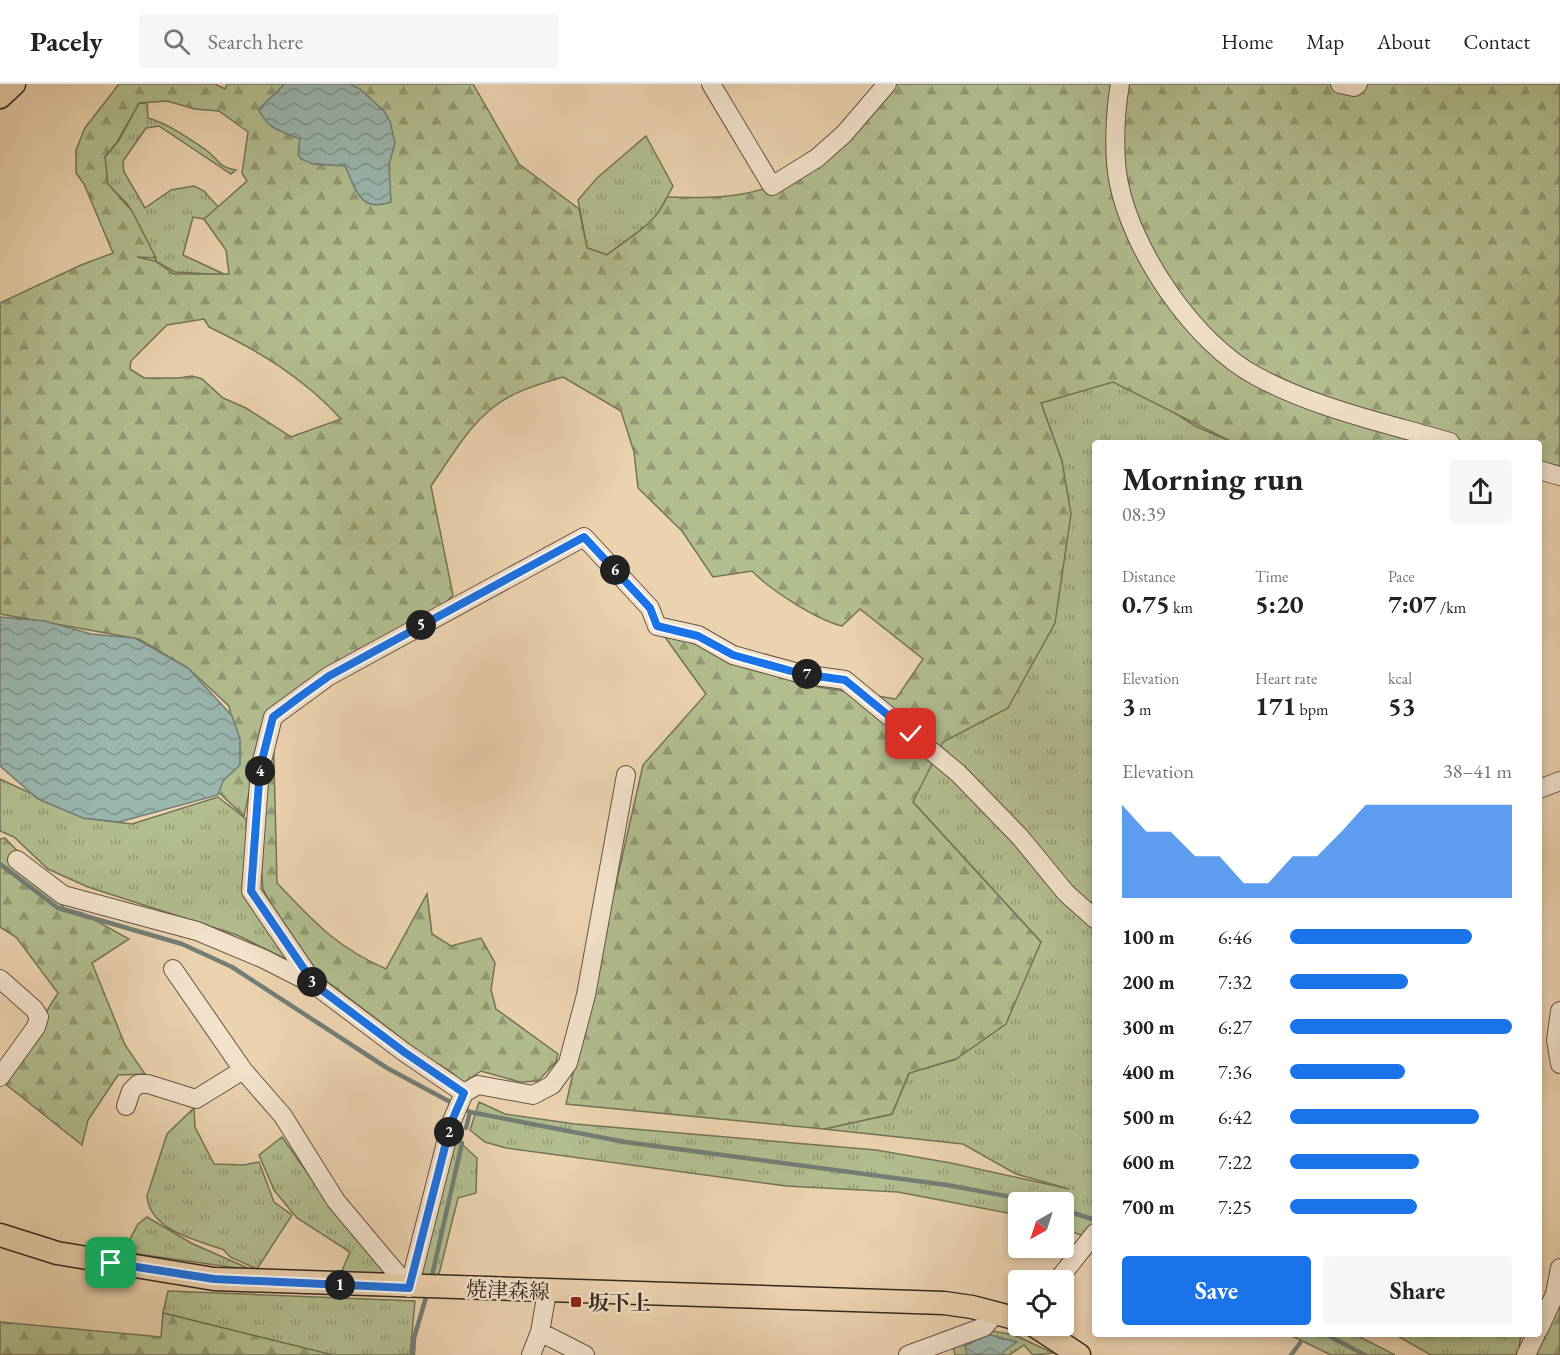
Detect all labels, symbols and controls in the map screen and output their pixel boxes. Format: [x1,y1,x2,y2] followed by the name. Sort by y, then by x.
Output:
[139,14,559,68] search box
[30,23,103,59] text: Pacely
[160,25,193,58] icon: search
[208,27,303,56] text: Search here
[1221,28,1273,55] text: Home
[1306,28,1344,55] text: Map
[1377,28,1430,55] text: About
[1463,28,1530,55] text: Contact
[1122,457,1304,500] text: Morning run
[1449,460,1512,523] button: share
[1122,501,1165,527] text: 08:39
[600,555,630,585] pin: 6
[611,559,619,580] text: 6
[1122,566,1175,587] text: Distance
[1255,566,1288,587] text: Time
[1388,566,1415,587] text: Pace
[1122,587,1170,621] text: 0.75
[1255,587,1304,621] text: 5:20
[1388,587,1437,621] text: 7:07
[1170,597,1193,618] text: km
[1437,597,1466,618] text: /km
[406,610,436,640] pin: 5
[417,614,425,635] text: 5
[792,659,822,689] pin: 7
[803,663,811,684] text: 7
[1122,668,1180,689] text: Elevation
[1255,668,1317,689] text: Heart rate
[1388,668,1412,689] text: kcal
[1122,689,1136,723] text: 3
[1255,689,1296,723] text: 171
[1388,689,1416,723] text: 53
[1136,699,1151,720] text: m
[1296,699,1328,720] text: bpm
[885,708,936,759] pin
[894,717,927,750] icon: check
[245,756,275,786] pin: 4
[1122,758,1194,784] text: Elevation
[1443,758,1512,784] text: 38–41 m
[256,760,264,781] text: 4
[1122,924,1175,950] text: 100 m
[1218,924,1252,950] text: 6:46
[297,967,327,997] pin: 3
[1122,969,1175,995] text: 200 m
[1218,969,1252,995] text: 7:32
[308,971,316,992] text: 3
[1122,1014,1175,1040] text: 300 m
[1218,1014,1252,1040] text: 6:27
[1122,1059,1175,1085] text: 400 m
[1218,1059,1252,1085] text: 7:36
[1122,1104,1175,1130] text: 500 m
[1218,1104,1252,1130] text: 6:42
[434,1117,464,1147] pin: 2
[445,1121,453,1142] text: 2
[1122,1149,1175,1175] text: 600 m
[1218,1149,1252,1175] text: 7:22
[1008,1192,1074,1258] north arrow
[1008,1192,1074,1336] map controls
[1122,1194,1175,1220] text: 700 m
[1218,1194,1252,1220] text: 7:25
[85,1237,136,1288] pin
[94,1246,127,1279] icon: arrive
[1122,1256,1311,1325] button: Save
[1323,1256,1512,1325] button: Share
[325,1270,355,1300] pin: 1
[1008,1270,1074,1336] button: locate
[336,1274,344,1295] text: 1
[466,1275,550,1305] street label: 焼津森線
[588,1289,651,1316] place label: 坂下上
[569,1295,583,1309] marker: 坂下上

